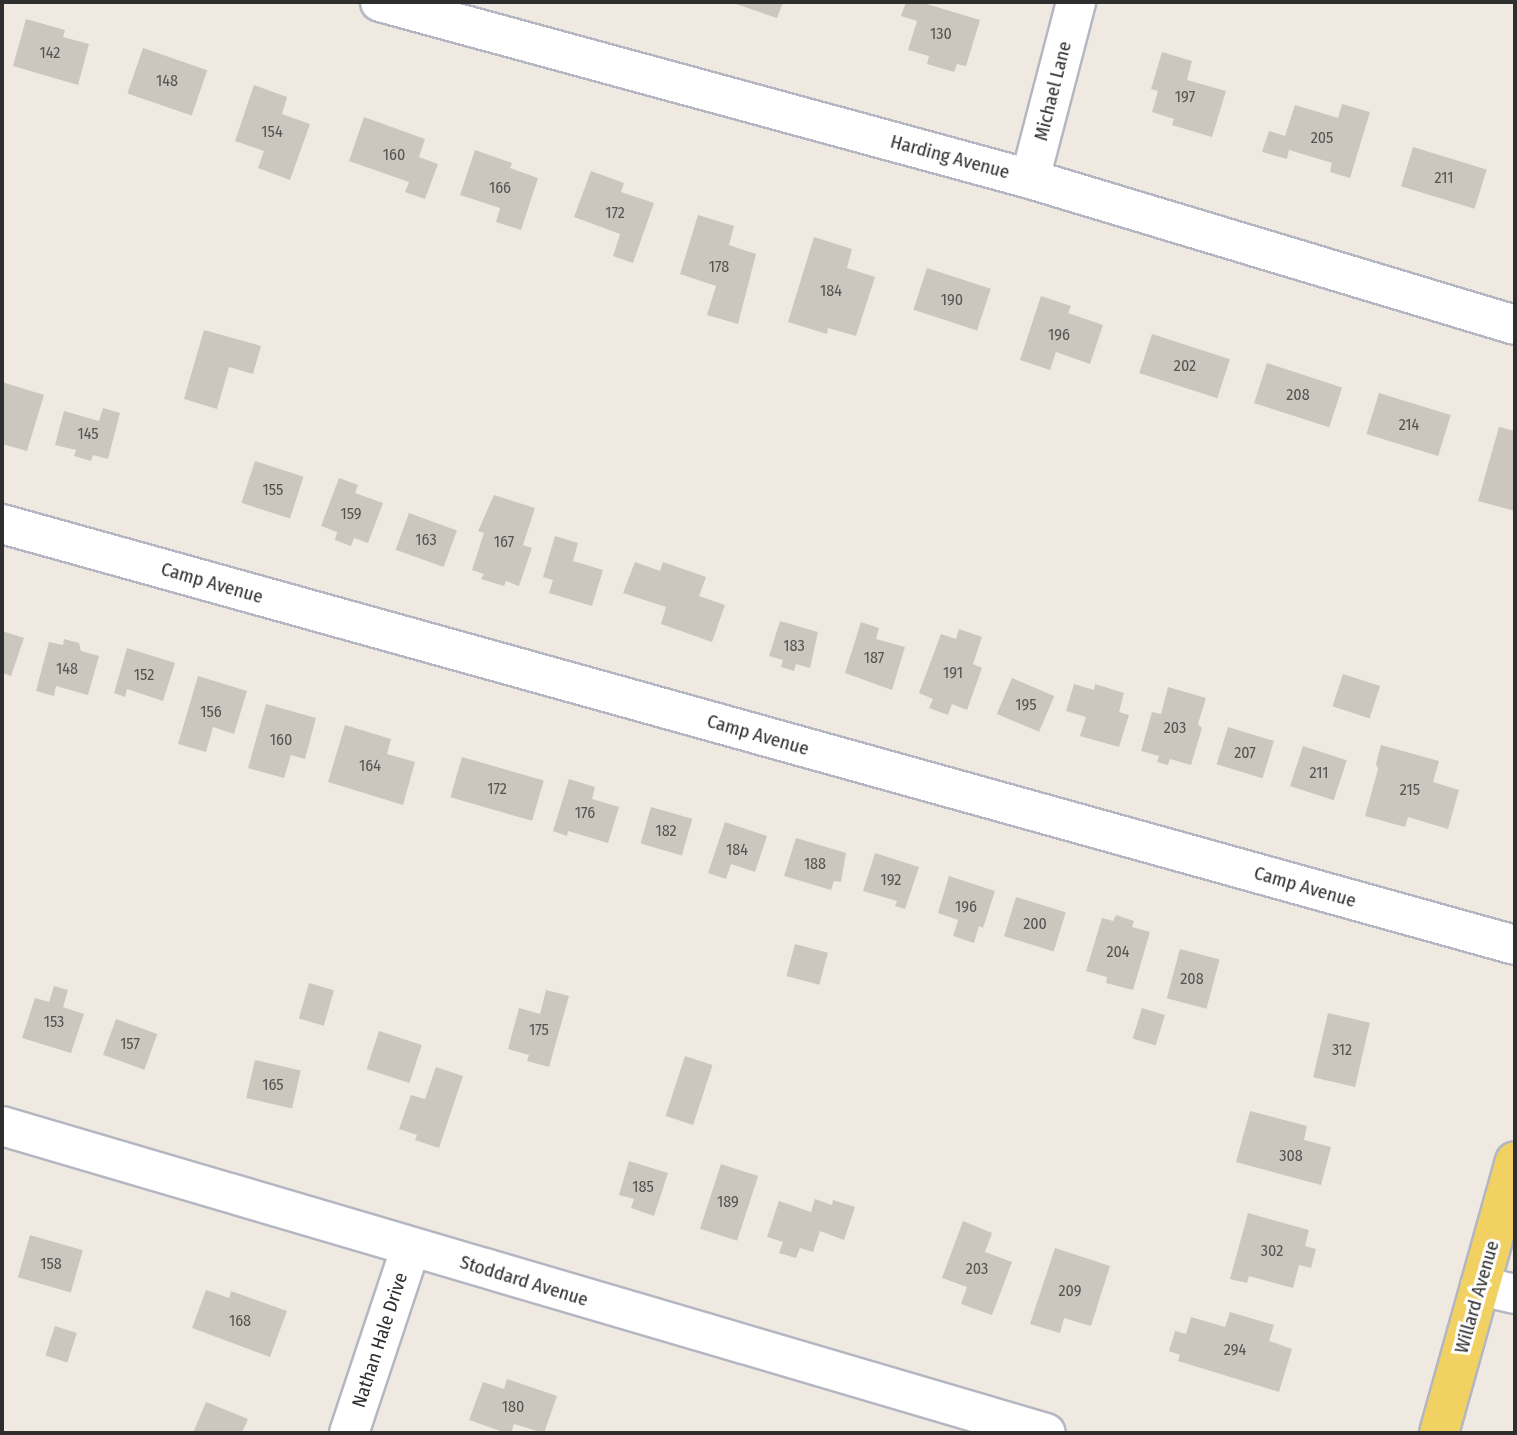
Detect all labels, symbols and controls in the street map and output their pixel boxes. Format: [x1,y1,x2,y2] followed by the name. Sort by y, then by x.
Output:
[930,24,952,44] house number: 130
[1030,39,1076,143] street label: Michael Lane
[40,43,60,63] house number: 142
[156,71,178,91] house number: 148
[1175,87,1195,107] house number: 197
[261,122,283,142] house number: 154
[1311,128,1333,148] house number: 205
[888,130,1012,184] street label: Harding Avenue
[383,145,405,165] house number: 160
[1435,168,1453,188] house number: 211
[489,178,511,198] house number: 166
[605,203,625,223] house number: 172
[709,257,729,277] house number: 178
[820,281,842,301] house number: 184
[941,290,963,310] house number: 190
[1048,325,1070,345] house number: 196
[1174,356,1196,376] house number: 202
[1286,385,1310,405] house number: 208
[1399,415,1419,435] house number: 214
[77,424,99,444] house number: 145
[263,480,283,500] house number: 155
[340,504,362,524] house number: 159
[415,530,437,550] house number: 163
[494,532,514,552] house number: 167
[158,558,266,608] street label: Camp Avenue
[783,636,805,656] house number: 183
[864,648,884,668] house number: 187
[56,659,78,679] house number: 148
[943,663,963,683] house number: 191
[134,665,154,685] house number: 152
[1015,695,1037,715] house number: 195
[200,702,222,722] house number: 156
[704,710,812,760] street label: Camp Avenue
[1164,718,1186,738] house number: 203
[270,730,292,750] house number: 160
[1234,743,1256,763] house number: 207
[359,756,381,776] house number: 164
[1310,763,1328,783] house number: 211
[487,779,507,799] house number: 172
[1400,780,1420,800] house number: 215
[575,803,595,823] house number: 176
[655,821,677,841] house number: 182
[726,840,748,860] house number: 184
[804,854,826,874] house number: 188
[1251,862,1359,912] street label: Camp Avenue
[881,870,901,890] house number: 192
[955,897,977,917] house number: 196
[1023,914,1047,934] house number: 200
[1106,942,1130,962] house number: 204
[1180,969,1204,989] house number: 208
[44,1012,64,1032] house number: 153
[529,1020,549,1040] house number: 175
[120,1034,140,1054] house number: 157
[1332,1040,1352,1060] house number: 312
[262,1075,284,1095] house number: 165
[1279,1146,1303,1166] house number: 308
[632,1177,654,1197] house number: 185
[717,1192,739,1212] house number: 189
[1450,1238,1504,1356] street label: Willard Avenue
[1261,1241,1283,1261] house number: 302
[457,1251,591,1311] street label: Stoddard Avenue
[40,1254,62,1274] house number: 158
[966,1259,988,1279] house number: 203
[347,1270,413,1410] street label: Nathan Hale Drive
[1058,1281,1082,1301] house number: 209
[229,1311,251,1331] house number: 168
[1224,1340,1246,1360] house number: 294
[502,1397,524,1417] house number: 180

